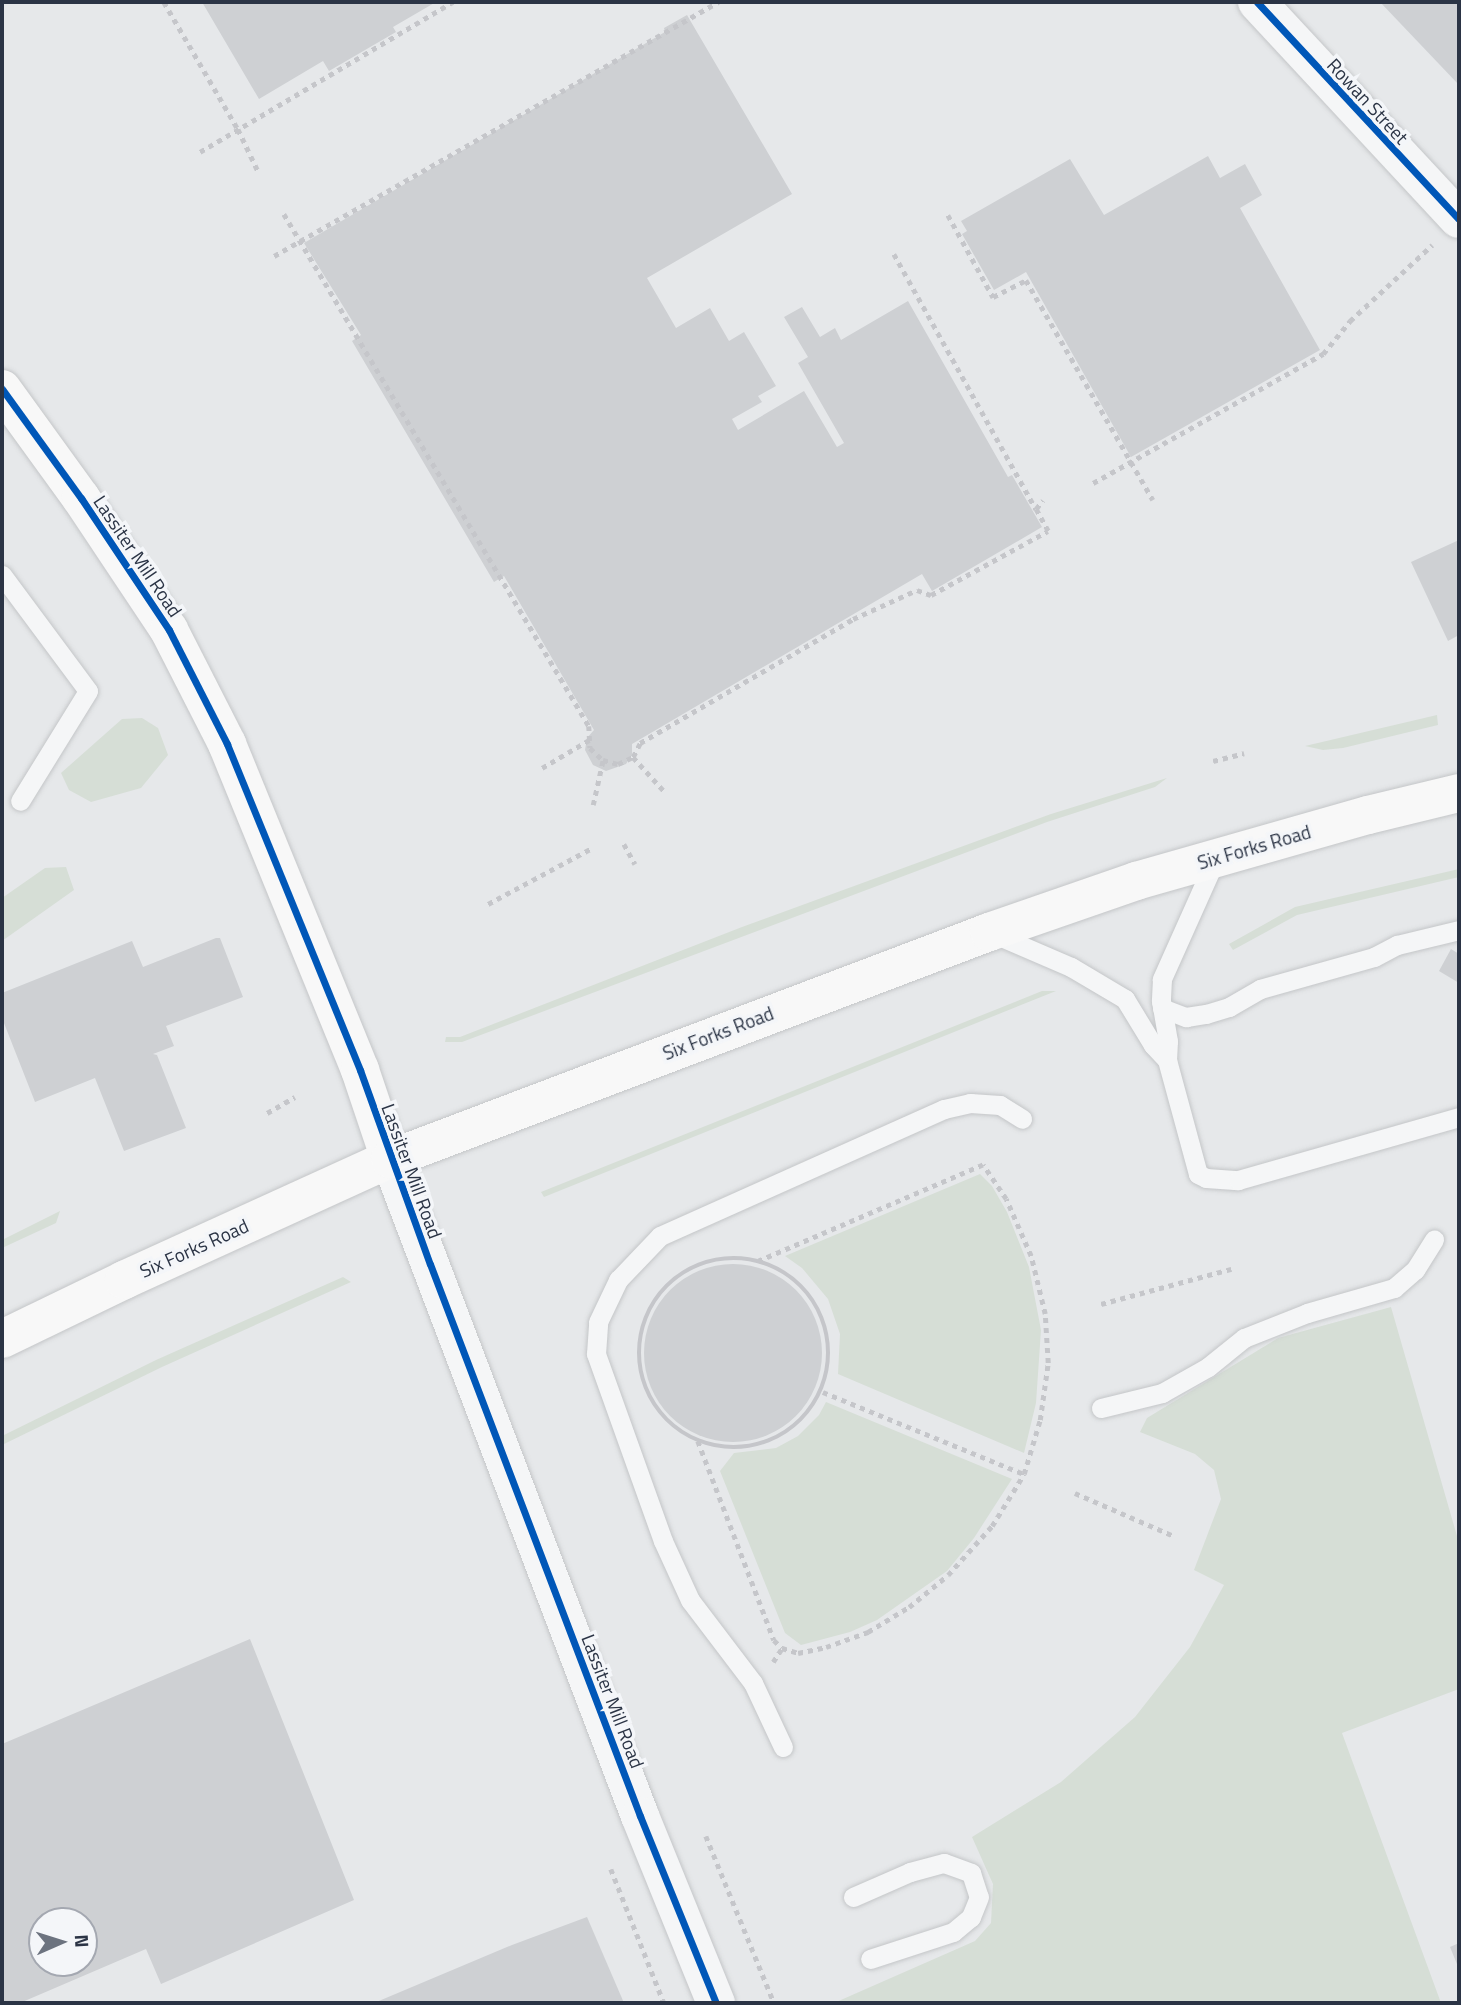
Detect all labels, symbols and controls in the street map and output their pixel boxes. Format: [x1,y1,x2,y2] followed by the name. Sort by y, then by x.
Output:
[1323,53,1413,149] street label: Rowan Street
[89,491,187,621] street label: Lassiter Mill Road
[1195,820,1313,874] street label: Six Forks Road
[659,1001,777,1065] street label: Six Forks Road
[377,1101,447,1241] street label: Lassiter Mill Road
[136,1214,252,1282] street label: Six Forks Road
[577,1631,649,1771] street label: Lassiter Mill Road
[28,1907,98,1977] north arrow
[68,1934,97,1948] text: N

